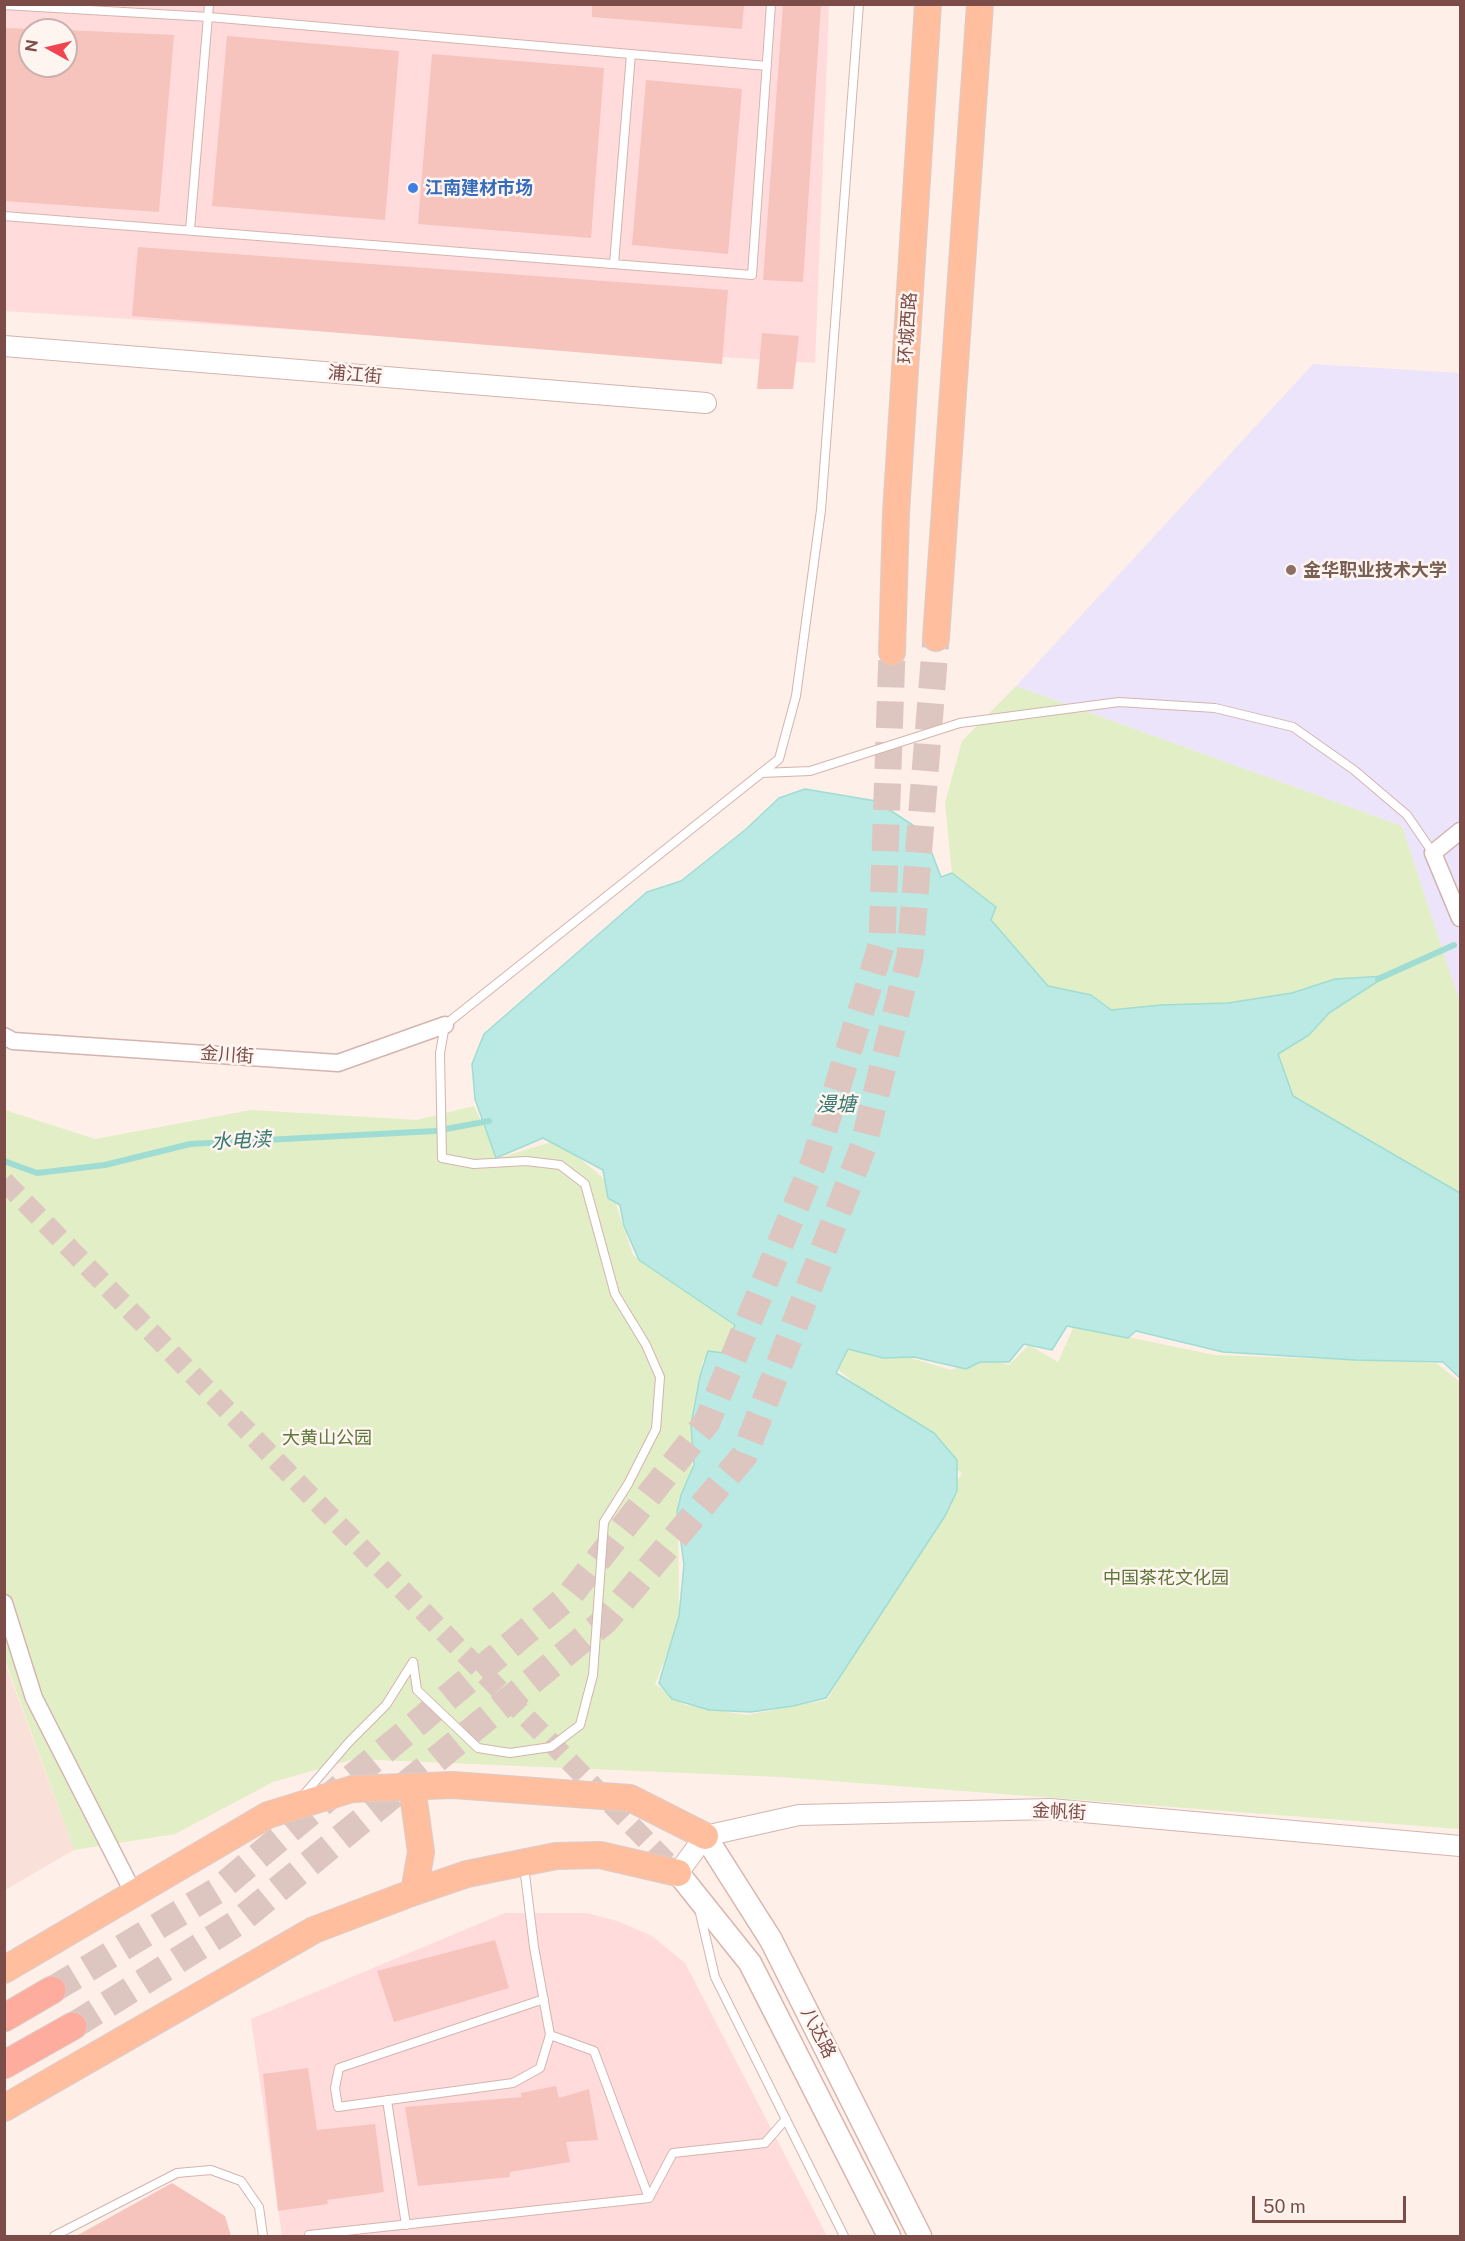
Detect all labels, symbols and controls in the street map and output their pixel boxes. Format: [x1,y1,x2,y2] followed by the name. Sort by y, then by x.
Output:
[18,18,78,78] north arrow
[21,38,42,53] text: N
[425,177,533,199] place label: 江南建材市场
[406,181,420,195] marker: 江南建材市场
[895,291,921,365] street label: 环城西路
[327,362,383,388] street label: 浦江街
[1303,559,1447,581] place label: 金华职业技术大学
[1284,563,1298,577] marker: 金华职业技术大学
[199,1042,255,1068] street label: 金川街
[816,1093,856,1117] water label: 漫塘
[210,1127,272,1155] water label: 水电渎
[282,1427,372,1449] park label: 大黄山公园
[1103,1567,1229,1589] park label: 中国茶花文化园
[1031,1800,1087,1824] street label: 金帆街
[796,2004,840,2062] street label: 八达路
[1255,2184,1410,2222] scale bar
[1263,2196,1306,2217] text: 50 m

